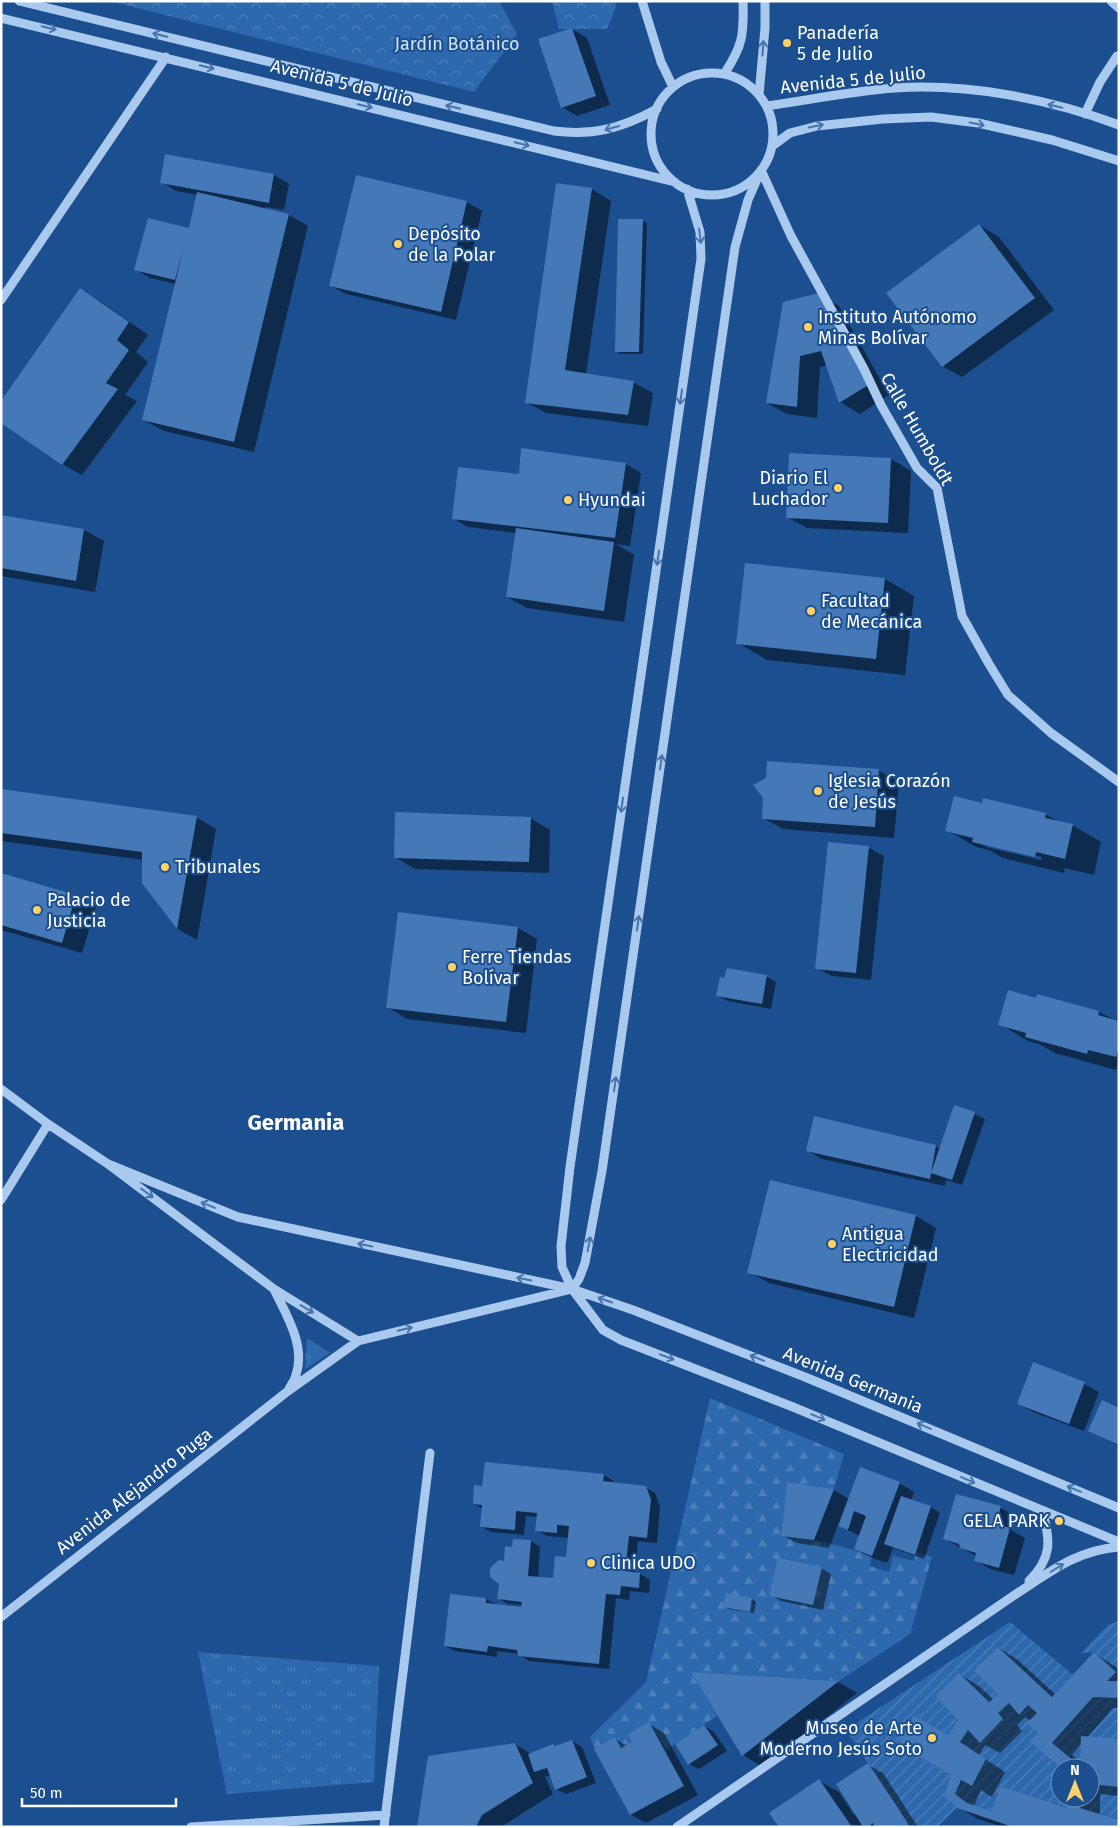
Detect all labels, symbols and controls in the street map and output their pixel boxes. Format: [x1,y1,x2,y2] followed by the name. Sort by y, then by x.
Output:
[797,22,879,65] place label: Panadería 5 de Julio
[40,24,56,33] one-way arrow
[152,30,168,39] one-way arrow
[394,33,520,55] park label: Jardín Botánico
[781,37,793,49] marker: Panadería 5 de Julio
[759,40,768,56] one-way arrow
[269,55,415,111] street label: Avenida 5 de Julio
[779,61,927,99] street label: Avenida 5 de Julio
[198,63,214,72] one-way arrow
[1048,101,1064,110] one-way arrow
[356,102,372,111] one-way arrow
[446,102,462,111] one-way arrow
[969,119,985,129] one-way arrow
[808,121,824,131] one-way arrow
[605,124,621,133] one-way arrow
[514,140,530,149] one-way arrow
[408,223,495,266] place label: Depósito de la Polar
[695,227,705,243] one-way arrow
[392,238,404,250] marker: Depósito de la Polar
[818,306,977,349] place label: Instituto Autónomo Minas Bolívar
[802,321,814,333] marker: Instituto Autónomo Minas Bolívar
[876,369,958,490] street label: Calle Humboldt
[676,388,686,404] one-way arrow
[752,467,828,510] place label: Diario El Luchador
[832,482,844,494] marker: Diario El Luchador
[578,489,646,511] place label: Hyundai
[562,494,574,506] marker: Hyundai
[653,549,663,565] one-way arrow
[821,590,922,633] place label: Facultad de Mecánica
[805,605,817,617] marker: Facultad de Mecánica
[656,755,666,771] one-way arrow
[828,770,951,813] place label: Iglesia Corazón de Jesús
[812,785,824,797] marker: Iglesia Corazón de Jesús
[617,797,627,813] one-way arrow
[175,856,261,878] place label: Tribunales
[159,861,171,873] marker: Tribunales
[47,889,131,932] place label: Palacio de Justicia
[31,904,43,916] marker: Palacio de Justicia
[633,915,643,931] one-way arrow
[462,946,571,989] place label: Ferre Tiendas Bolívar
[446,961,458,973] marker: Ferre Tiendas Bolívar
[610,1076,620,1092] one-way arrow
[248,1109,344,1136] district label: Germania
[140,1188,154,1198] one-way arrow
[201,1199,216,1209] one-way arrow
[842,1223,939,1266] place label: Antigua Electricidad
[584,1237,594,1253] one-way arrow
[826,1238,838,1250] marker: Antigua Electricidad
[358,1240,374,1249] one-way arrow
[516,1274,532,1283] one-way arrow
[598,1295,614,1305] one-way arrow
[299,1305,313,1315] one-way arrow
[397,1324,413,1333] one-way arrow
[780,1342,926,1418] street label: Avenida Germania
[659,1353,674,1363] one-way arrow
[750,1353,765,1362] one-way arrow
[810,1413,825,1423] one-way arrow
[917,1421,932,1431] one-way arrow
[51,1423,217,1559] street label: Avenida Alejandro Puga
[960,1475,975,1485] one-way arrow
[1067,1483,1082,1493] one-way arrow
[963,1510,1049,1532] place label: GELA PARK
[1053,1515,1065,1527] marker: GELA PARK
[601,1552,696,1574] place label: Clinica UDO
[585,1557,597,1569] marker: Clinica UDO
[1049,1562,1063,1572] one-way arrow
[760,1717,922,1760] place label: Museo de Arte Moderno Jesús Soto
[926,1732,938,1744] marker: Museo de Arte Moderno Jesús Soto
[1050,1758,1100,1808] north arrow
[1070,1762,1080,1779] text: N
[22,1776,176,1808] scale bar
[30,1784,63,1802] text: 50 m

